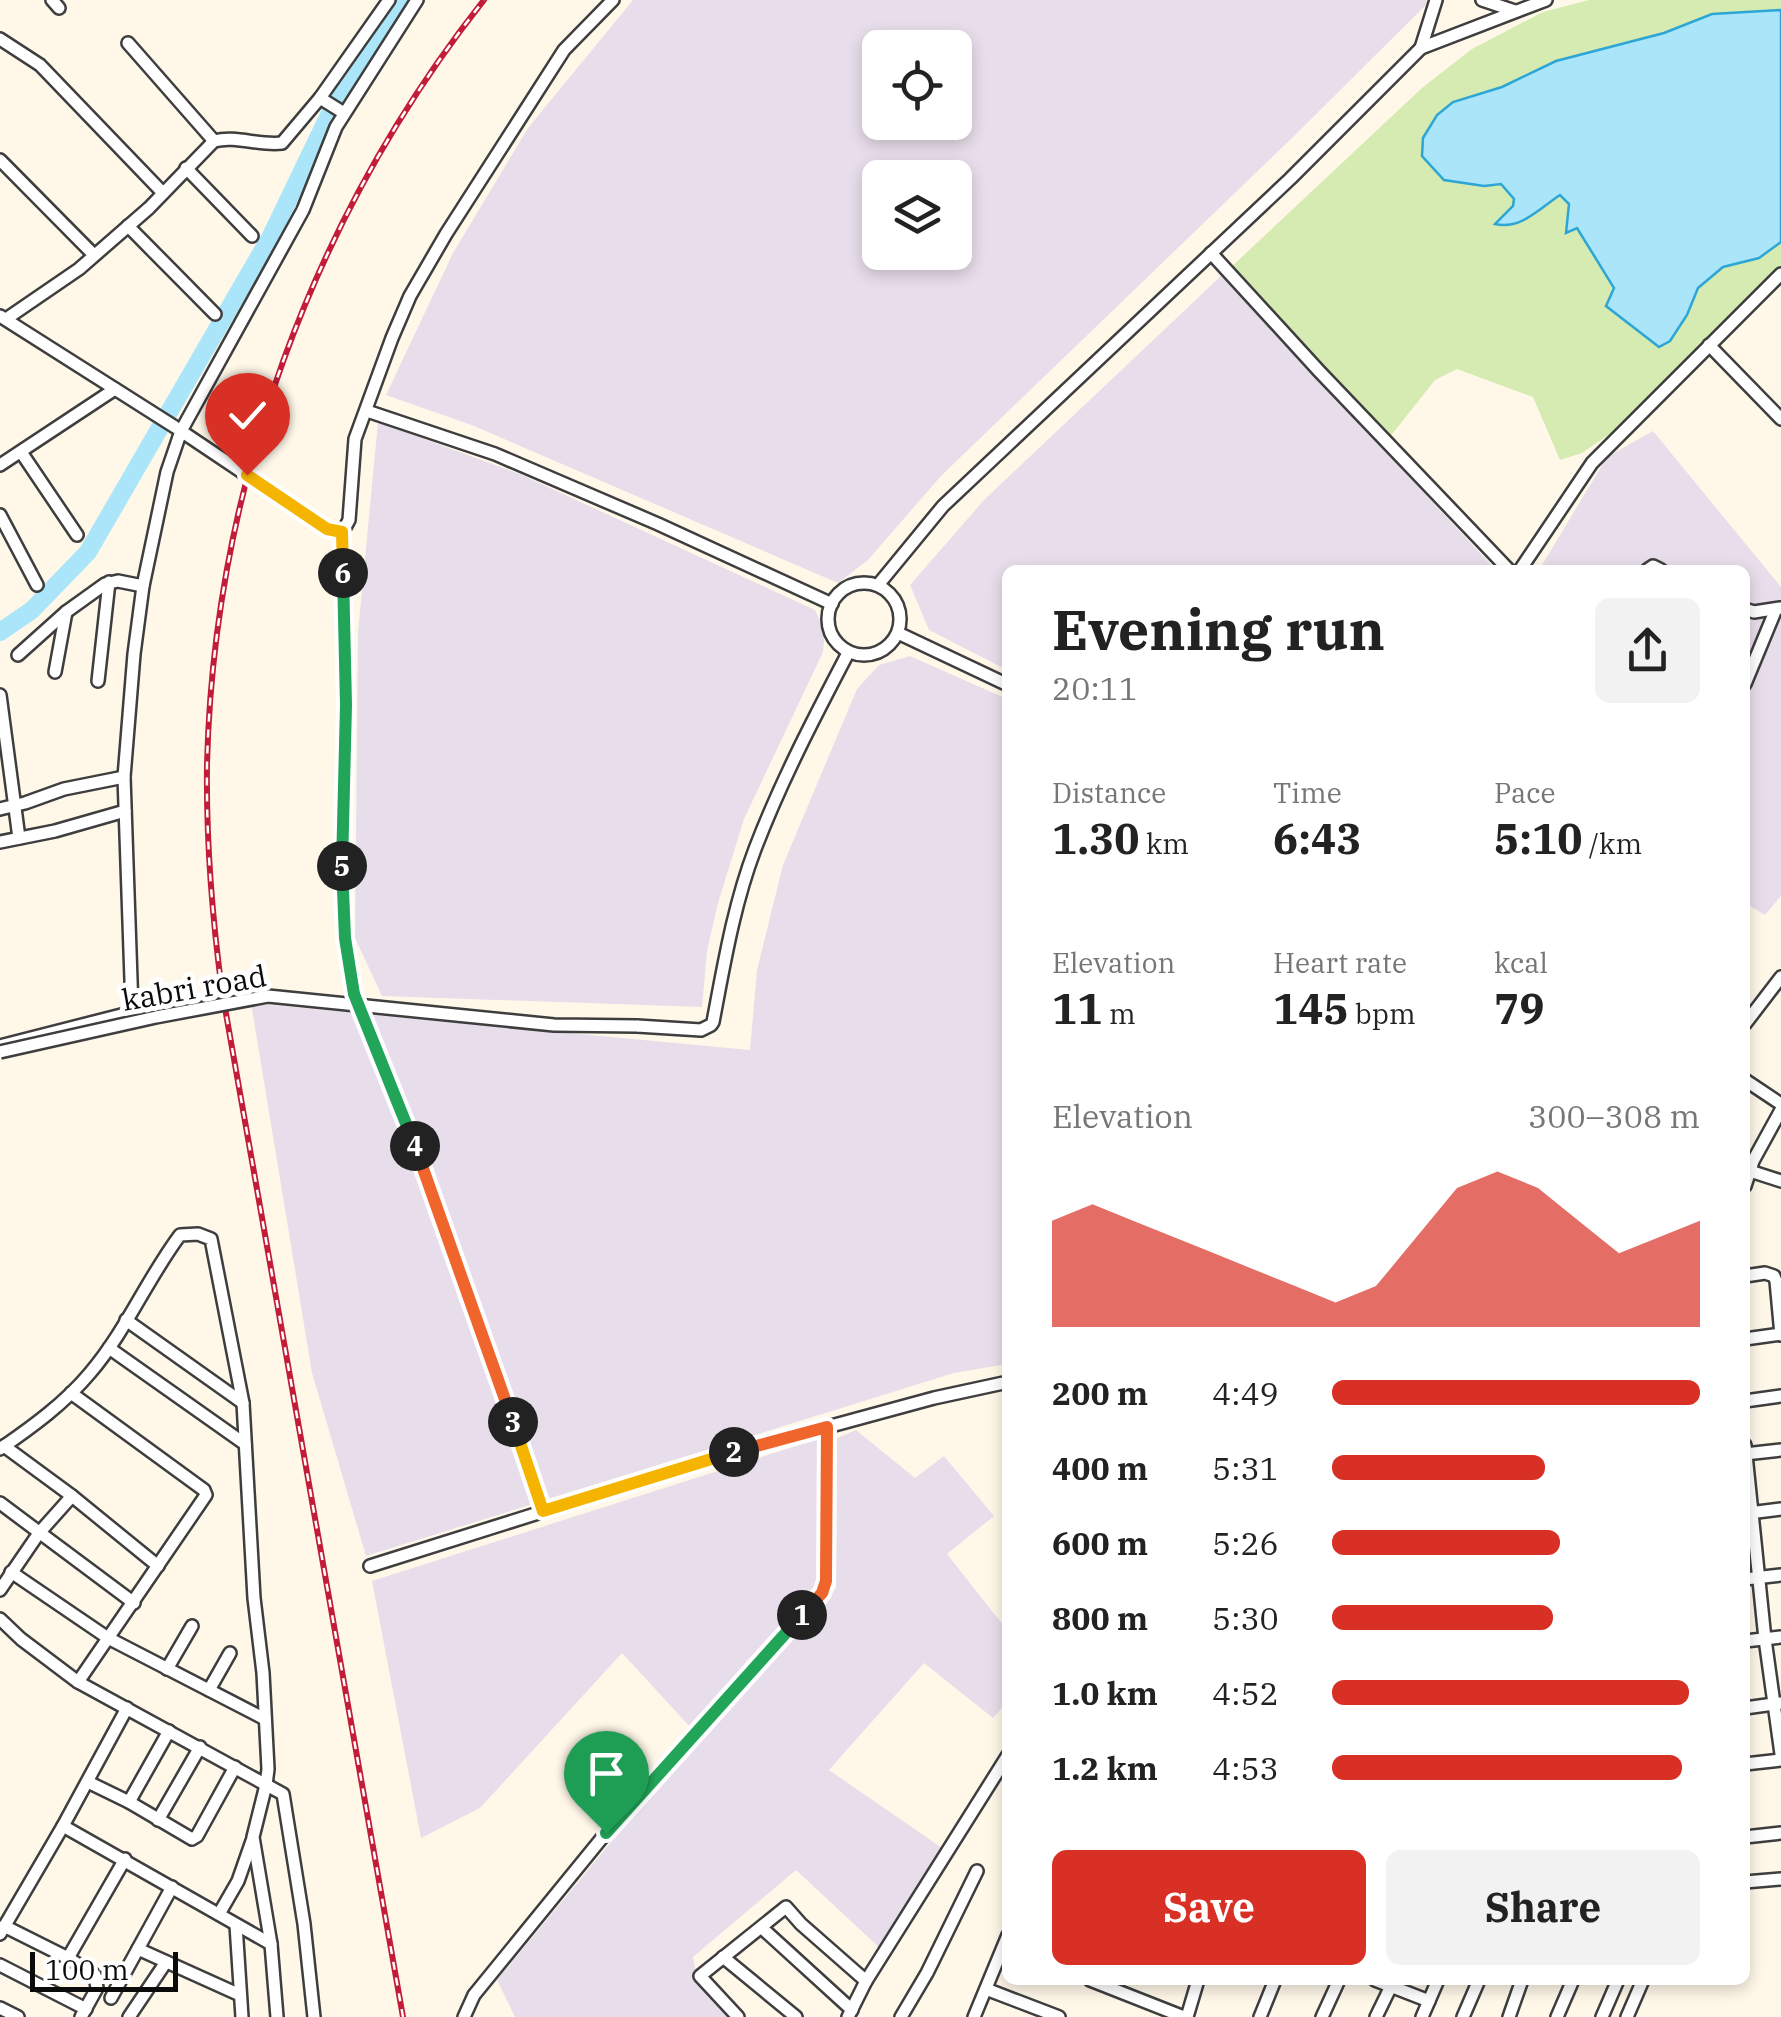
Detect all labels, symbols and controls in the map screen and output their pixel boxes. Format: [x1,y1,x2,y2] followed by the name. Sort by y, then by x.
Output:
[862,30,972,270] map controls
[862,30,972,140] button: locate
[862,160,972,270] button: layers
[205,373,290,476] pin
[220,388,275,443] icon: check
[318,548,368,598] pin: 6
[335,554,351,591] text: 6
[1052,594,1385,665] text: Evening run
[1595,598,1700,703] button: share
[1052,667,1138,709] text: 20:11
[1052,774,1166,811] text: Distance
[1273,774,1342,811] text: Time
[1494,774,1556,811] text: Pace
[1052,811,1139,866] text: 1.30
[1273,811,1361,866] text: 6:43
[1494,811,1582,866] text: 5:10
[1139,825,1189,862] text: km
[1582,825,1642,862] text: /km
[317,841,367,891] pin: 5
[334,847,350,884] text: 5
[1052,944,1175,981] text: Elevation
[1273,944,1407,981] text: Heart rate
[1494,944,1548,981] text: kcal
[119,955,269,1019] street label: kabri road
[1052,981,1102,1036] text: 11
[1273,981,1349,1036] text: 145
[1494,981,1544,1036] text: 79
[1102,995,1136,1032] text: m
[1349,995,1416,1032] text: bpm
[1052,1095,1193,1137] text: Elevation
[1528,1095,1700,1137] text: 300–308 m
[390,1121,440,1171] pin: 4
[407,1127,423,1164] text: 4
[1052,1372,1148,1414] text: 200 m
[1212,1372,1279,1414] text: 4:49
[488,1397,538,1447] pin: 3
[505,1403,521,1440] text: 3
[709,1427,759,1477] pin: 2
[726,1433,742,1470] text: 2
[1052,1447,1148,1489] text: 400 m
[1212,1447,1279,1489] text: 5:31
[1052,1522,1148,1564] text: 600 m
[1212,1522,1279,1564] text: 5:26
[777,1590,827,1640] pin: 1
[794,1596,810,1633] text: 1
[1052,1597,1148,1639] text: 800 m
[1212,1597,1279,1639] text: 5:30
[1052,1672,1158,1714] text: 1.0 km
[1212,1672,1279,1714] text: 4:52
[564,1731,649,1834] pin
[579,1746,634,1801] icon: arrive
[1052,1747,1158,1789] text: 1.2 km
[1212,1747,1279,1789] text: 4:53
[1052,1850,1366,1965] button: Save
[1386,1850,1700,1965] button: Share
[30,1947,178,1992] scale bar
[45,1951,129,1988] text: 100 m

